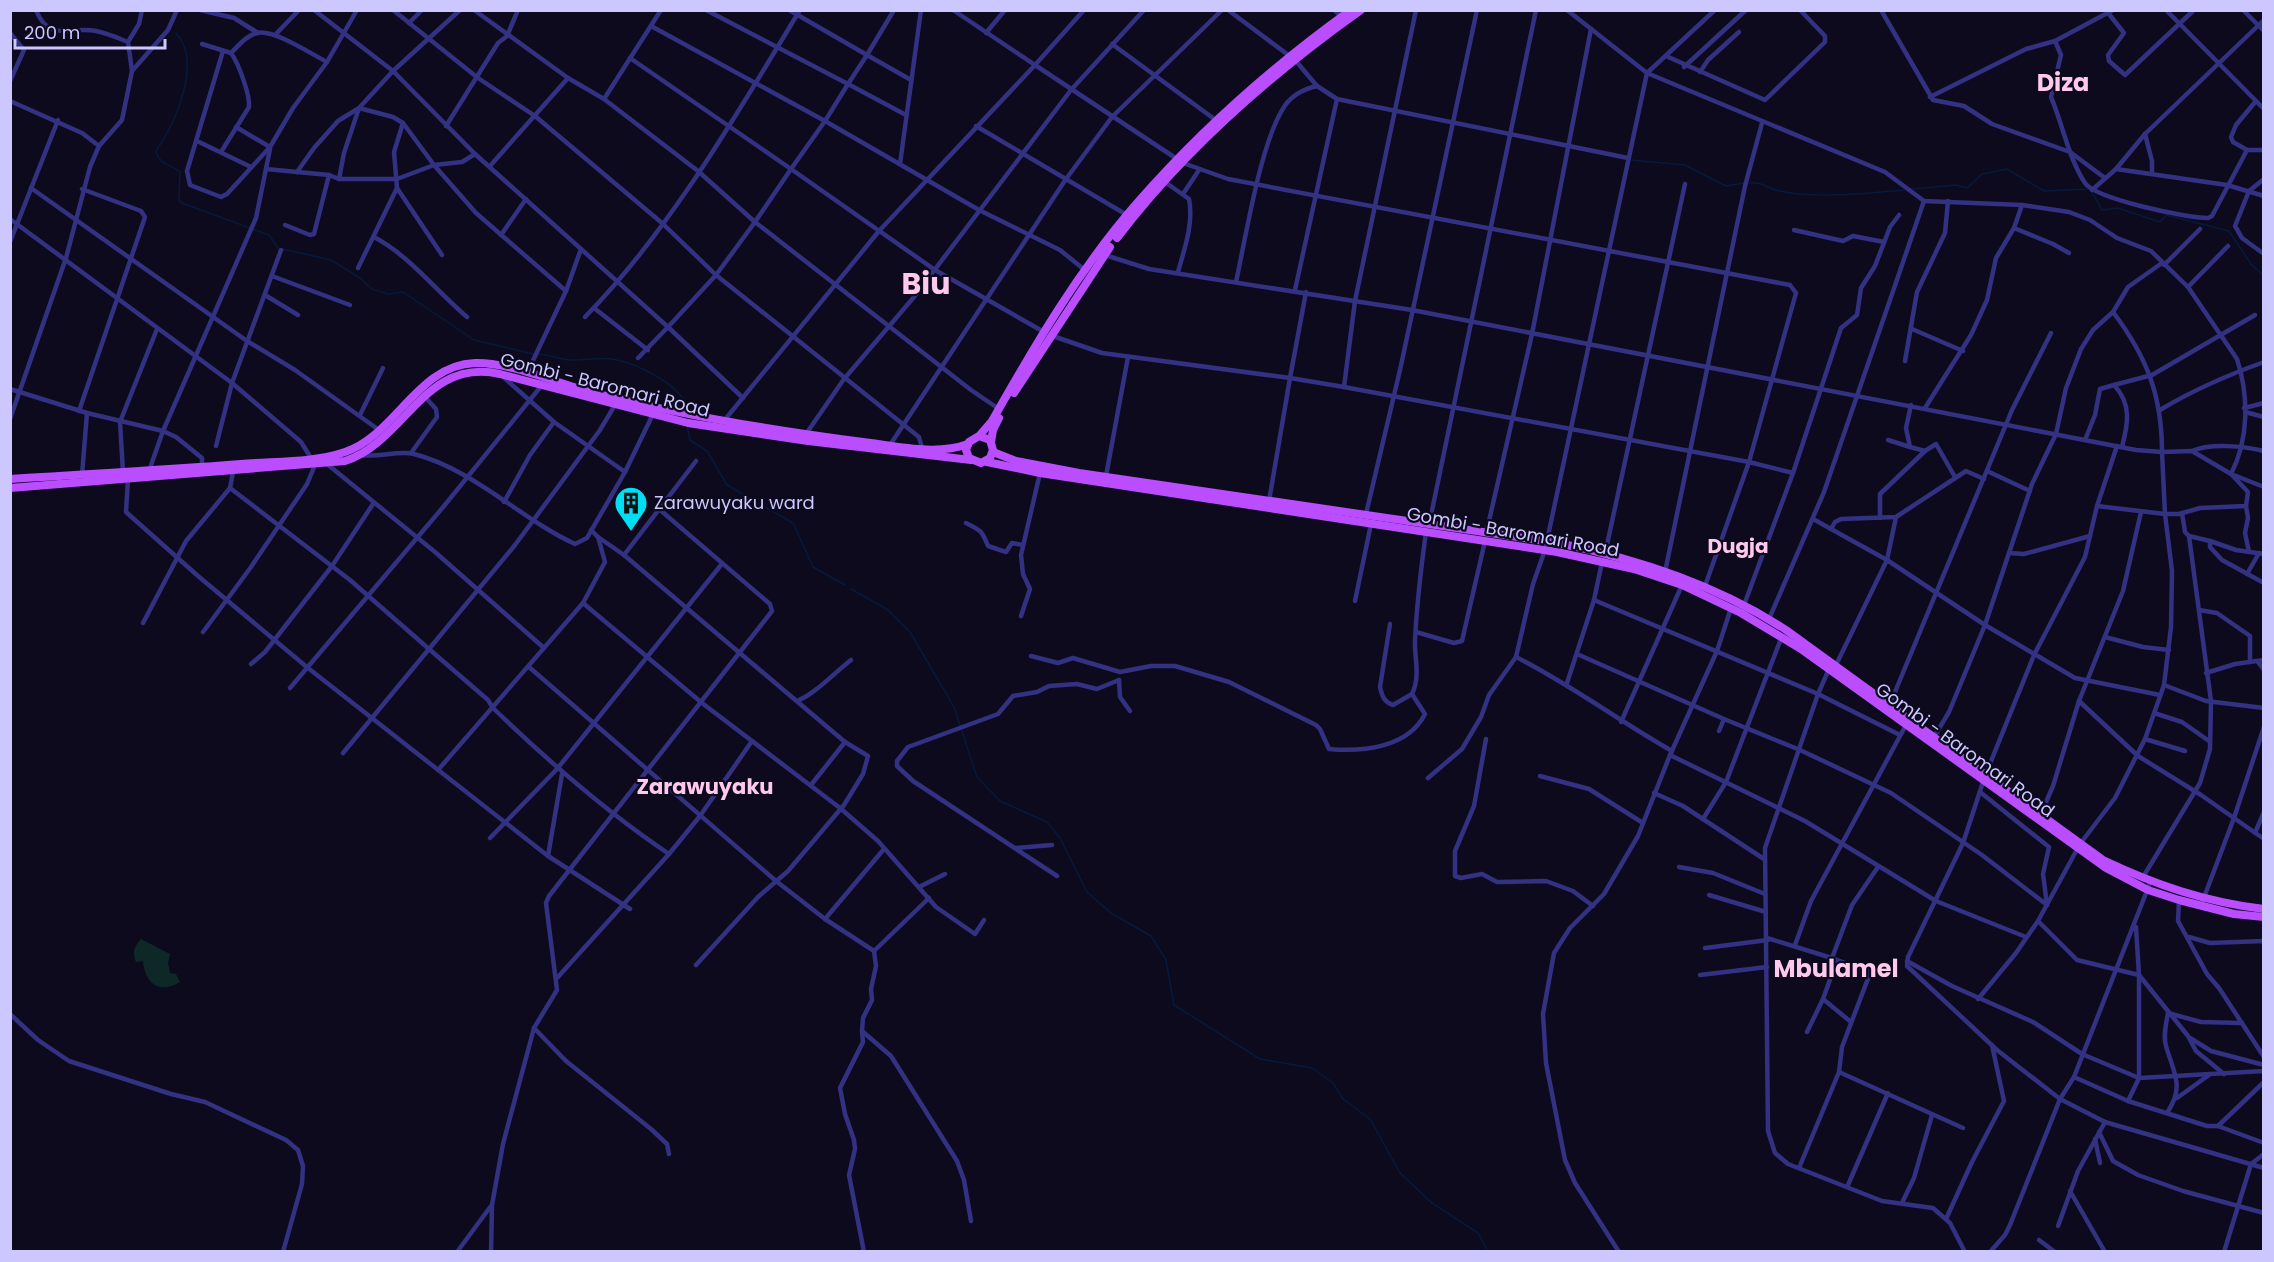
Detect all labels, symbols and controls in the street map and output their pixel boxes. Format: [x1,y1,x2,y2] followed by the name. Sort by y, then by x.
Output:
[15,12,165,50] scale bar
[24,20,80,45] text: 200 m
[2037,66,2089,99] district label: Diza
[902,262,950,305] district label: Biu
[498,346,712,423] street label: Gombi - Baromari Road
[613,485,649,532] building icon: Zarawuyaku ward
[654,490,815,515] place label: Zarawuyaku ward
[1405,501,1621,562] street label: Gombi - Baromari Road
[1707,532,1769,560] district label: Dugja
[1871,676,2060,823] street label: Gombi - Baromari Road
[636,772,774,801] district label: Zarawuyaku
[1773,952,1899,985] district label: Mbulamel

